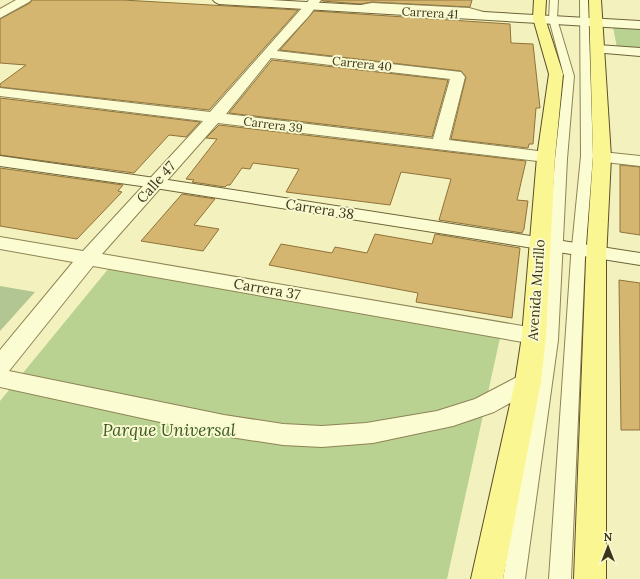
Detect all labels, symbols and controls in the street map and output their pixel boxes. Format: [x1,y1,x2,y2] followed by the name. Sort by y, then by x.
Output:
[401,4,459,21] street label: Carrera 41
[332,53,393,74] street label: Carrera 40
[243,113,304,136] street label: Carrera 39
[133,157,180,207] street label: Calle 47
[284,195,356,223] street label: Carrera 38
[523,239,549,342] street label: Avenida Murillo
[232,274,302,304] street label: Carrera 37
[102,419,236,441] park label: Parque Universal
[588,527,628,567] north arrow
[604,530,613,544] text: N

